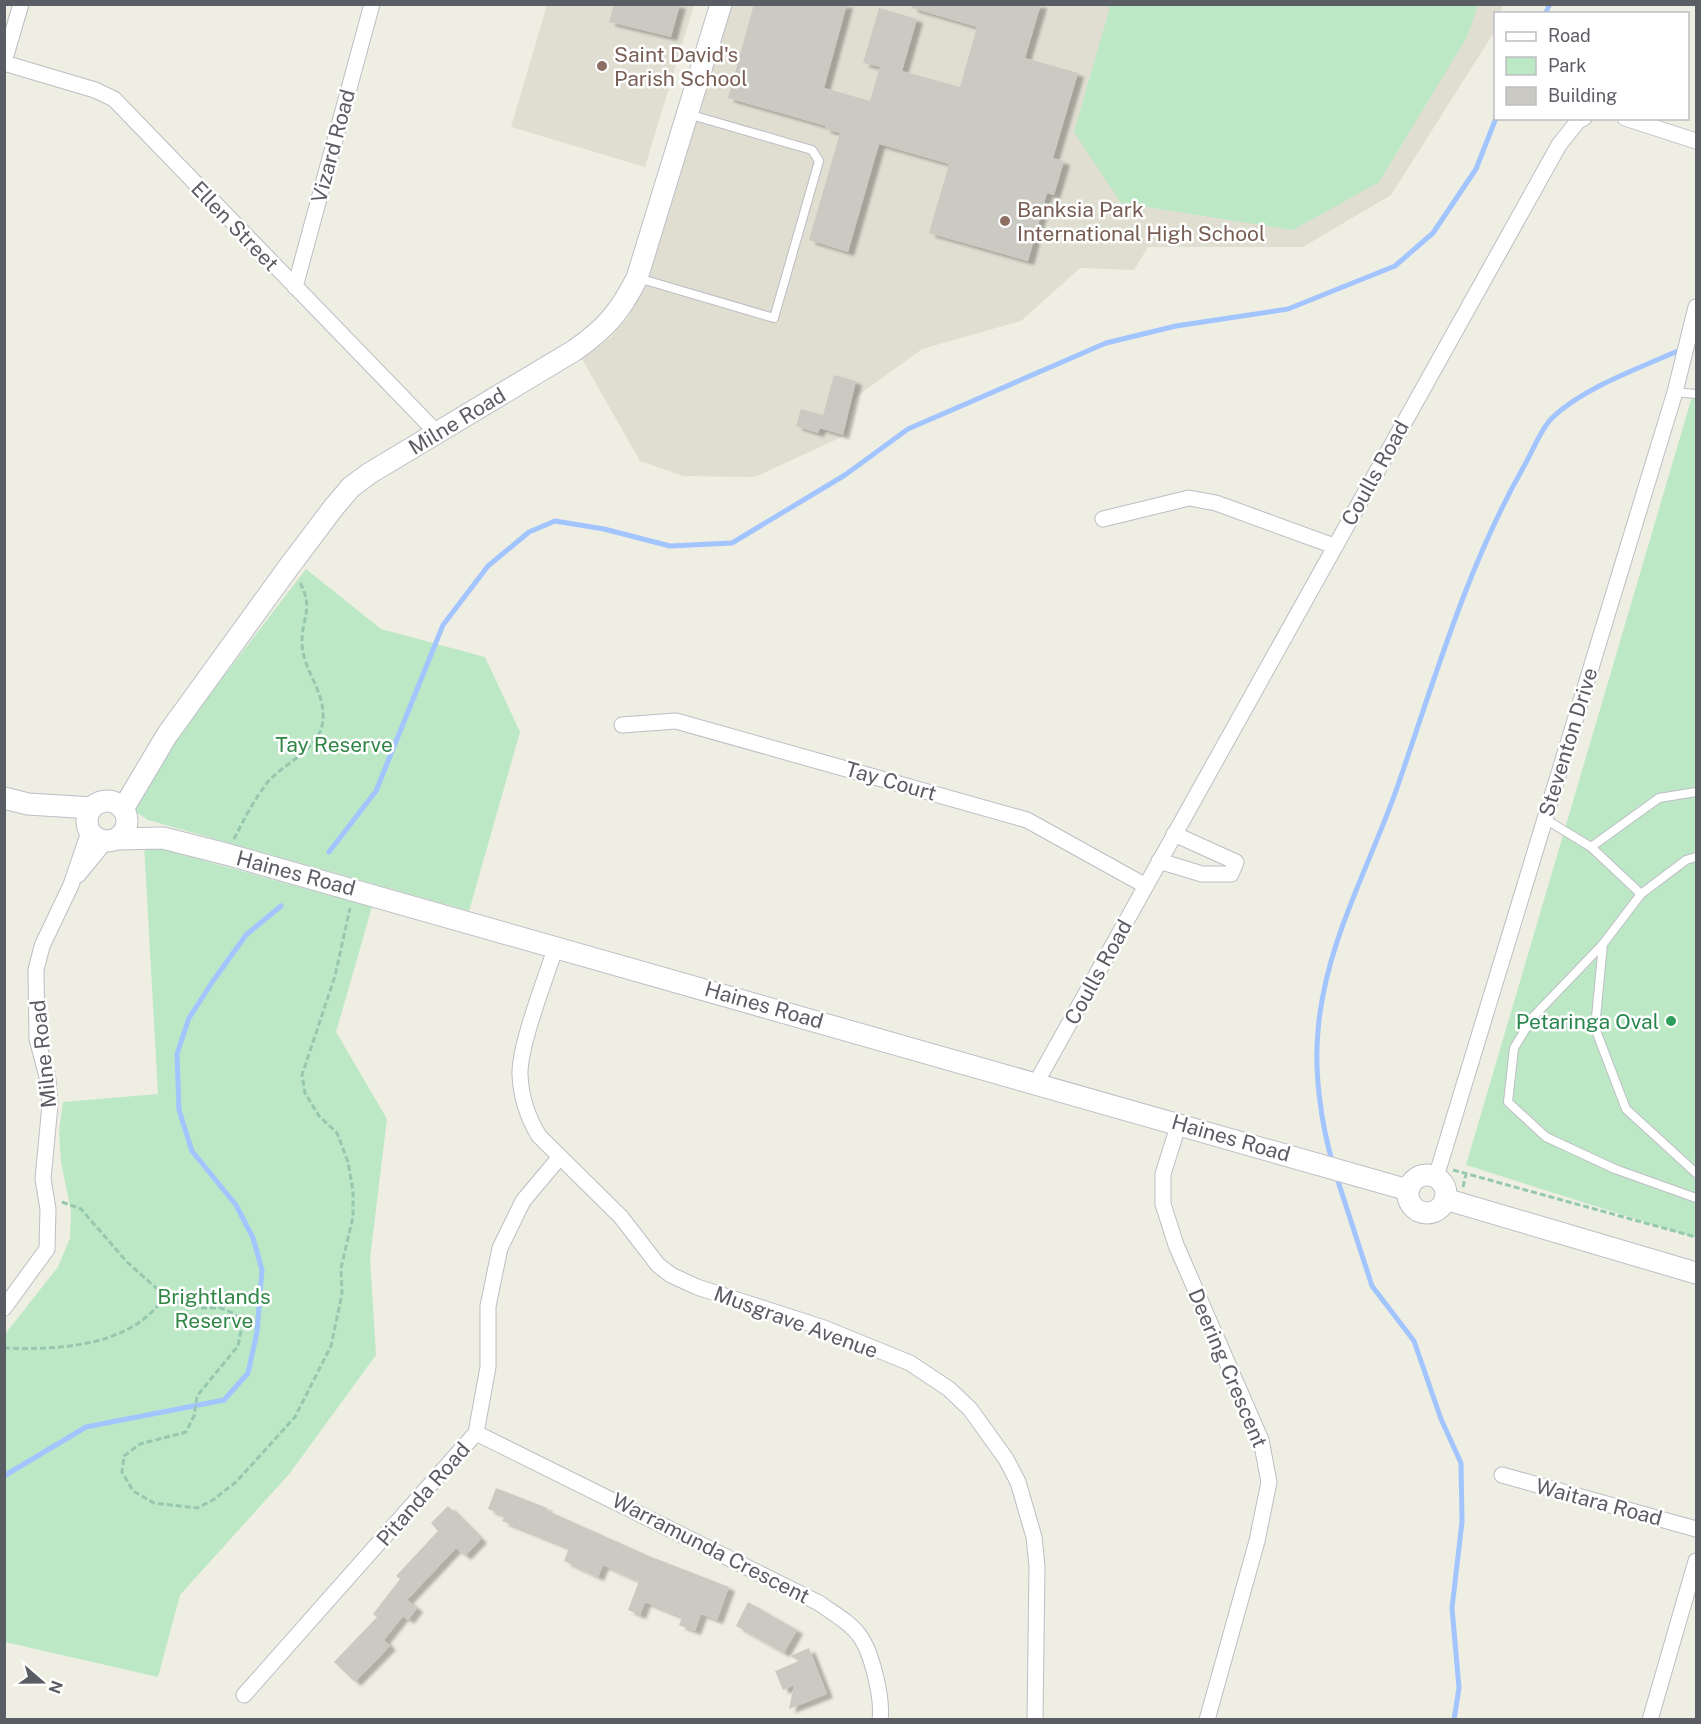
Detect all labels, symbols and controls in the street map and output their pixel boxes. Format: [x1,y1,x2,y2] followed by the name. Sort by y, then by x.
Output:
[1494,12,1689,120] legend
[1548,25,1591,46] text: Road
[614,42,748,91] place label: Saint David's Parish School
[1548,55,1586,76] text: Park
[595,59,609,73] marker: Saint David's Parish School
[1548,85,1617,106] text: Building
[306,86,360,206] street label: Vizard Road
[186,176,284,276] street label: Ellen Street
[1017,197,1265,246] place label: Banksia Park International High School
[998,214,1012,228] marker: Banksia Park International High School
[404,382,510,460] street label: Milne Road
[1336,416,1414,530] street label: Coulls Road
[1533,665,1603,819] street label: Steventon Drive
[275,732,393,757] park label: Tay Reserve
[843,756,939,806] street label: Tay Court
[234,845,358,901] street label: Haines Road
[1059,915,1137,1029] street label: Coulls Road
[702,976,826,1034] street label: Haines Road
[25,999,61,1109] street label: Milne Road
[1516,1009,1659,1034] place label: Petaringa Oval
[1664,1014,1678,1028] marker: Petaringa Oval
[1169,1109,1293,1167] street label: Haines Road
[710,1281,882,1363] street label: Musgrave Avenue
[157,1284,271,1333] park label: Brightlands Reserve
[1183,1285,1273,1451] street label: Deering Crescent
[371,1437,475,1551] street label: Pitanda Road
[1533,1473,1665,1531] street label: Waitara Road
[608,1487,814,1609] street label: Warramunda Crescent
[12,1652,72,1712] north arrow
[45,1678,67,1696] text: N

